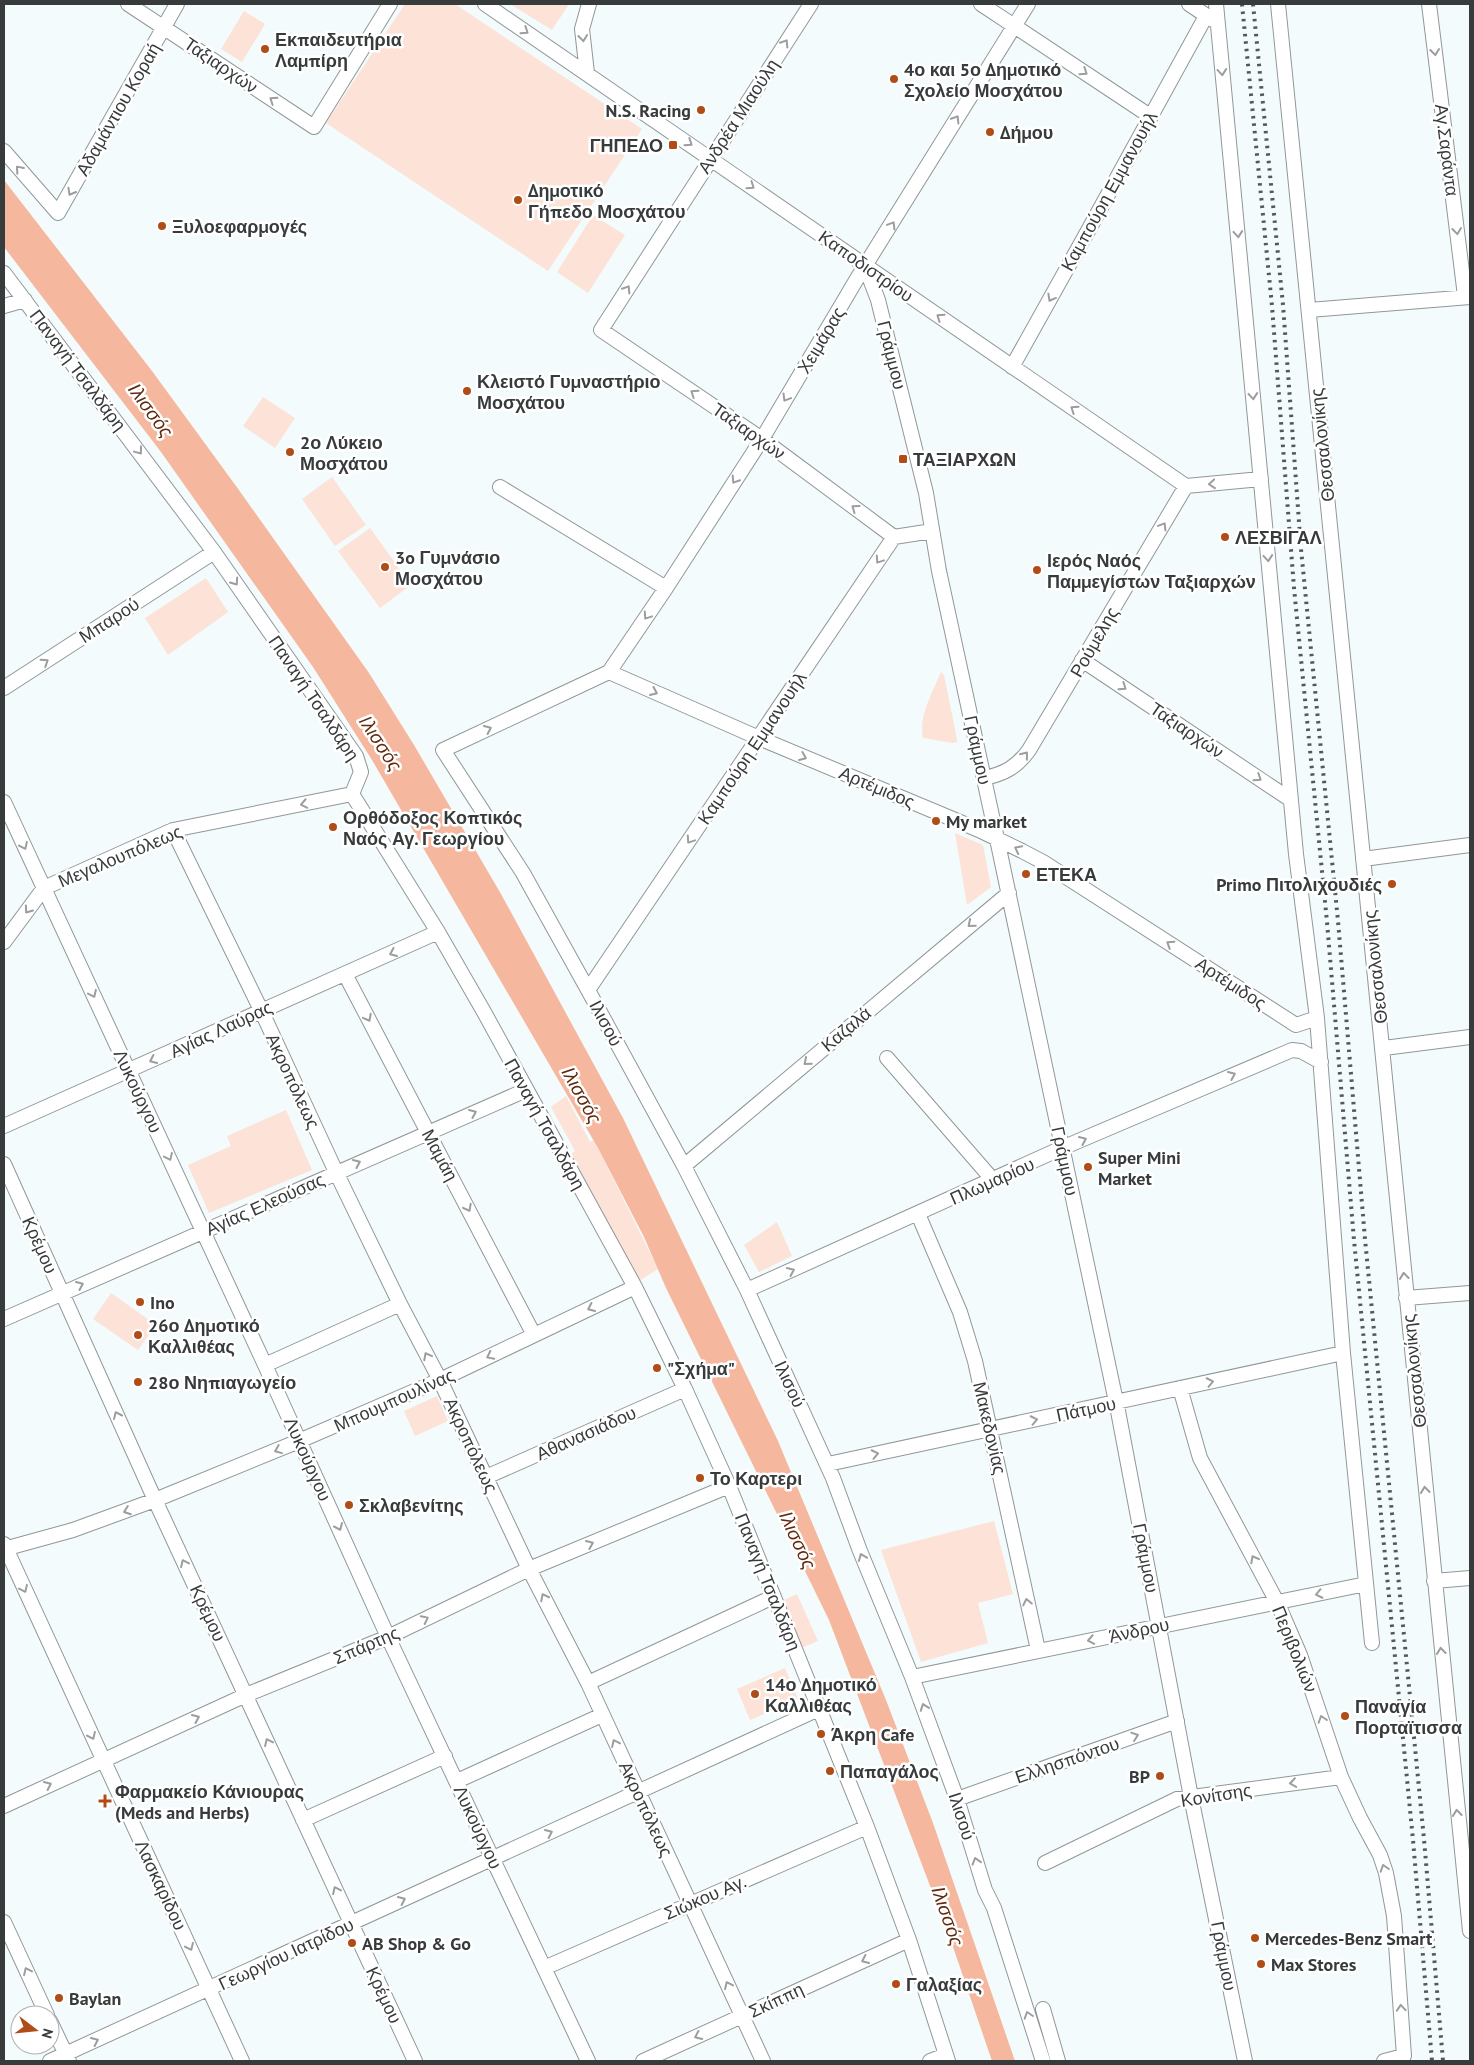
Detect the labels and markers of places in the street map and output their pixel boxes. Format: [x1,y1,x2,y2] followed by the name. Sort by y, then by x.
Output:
[275,28,402,72] place label: Εκπαιδευτήρια Λαμπίρη
[259,43,271,55] marker: Εκπαιδευτήρια Λαμπίρη
[904,58,1063,102] place label: 4ο και 5ο Δημοτικό Σχολείο Μοσχάτου
[888,73,900,85] marker: 4ο και 5ο Δημοτικό Σχολείο Μοσχάτου
[606,99,691,122] place label: N.S. Racing
[695,104,707,116] marker: N.S. Racing
[1000,121,1053,144] place label: Δήμου
[984,126,996,138] marker: Δήμου
[590,134,663,157] place label: ΓΗΠΕΔΟ
[667,139,679,151] marker: ΓΗΠΕΔΟ
[528,179,685,223] place label: Δημοτικό Γήπεδο Μοσχάτου
[512,194,524,206] marker: Δημοτικό Γήπεδο Μοσχάτου
[172,215,307,238] place label: Ξυλοεφαρμογές
[156,220,168,232] marker: Ξυλοεφαρμογές
[477,370,661,414] place label: Κλειστό Γυμναστήριο Μοσχάτου
[461,385,473,397] marker: Κλειστό Γυμναστήριο Μοσχάτου
[300,431,388,475] place label: 2ο Λύκειο Μοσχάτου
[284,446,296,458] marker: 2ο Λύκειο Μοσχάτου
[913,448,1016,471] place label: ΤΑΞΙΑΡΧΩΝ
[897,453,909,465] marker: ΤΑΞΙΑΡΧΩΝ
[1235,526,1322,549] place label: ΛΕΣΒΙΓΑΛ
[1219,531,1231,543] marker: ΛΕΣΒΙΓΑΛ
[395,546,500,590] place label: 3o Γυμνάσιο Μοσχάτου
[1047,549,1256,593] place label: Ιερός Ναός Παμμεγίστων Ταξιαρχών
[379,561,391,573] marker: 3o Γυμνάσιο Μοσχάτου
[1031,564,1043,576] marker: Ιερός Ναός Παμμεγίστων Ταξιαρχών
[343,806,522,850] place label: Ορθόδοξος Κοπτικός Ναός Αγ. Γεωργίου
[946,810,1027,833] place label: My market
[930,815,942,827] marker: My market
[327,821,339,833] marker: Ορθόδοξος Κοπτικός Ναός Αγ. Γεωργίου
[1036,863,1097,886] place label: ΕΤΕΚΑ
[1020,868,1032,880] marker: ΕΤΕΚΑ
[1216,873,1382,896] place label: Primo Πιτολιχουδιές
[1386,878,1398,890] marker: Primo Πιτολιχουδιές
[1098,1146,1181,1190] place label: Super Mini Market
[1082,1161,1094,1173] marker: Super Mini Market
[150,1291,175,1314] place label: Ino
[134,1296,146,1308] marker: Ino
[148,1314,260,1358] place label: 26ο Δημοτικό Καλλιθέας
[132,1329,144,1341] marker: 26ο Δημοτικό Καλλιθέας
[667,1357,735,1380] place label: "Σχήμα"
[651,1362,663,1374] marker: "Σχήμα"
[148,1371,296,1394] place label: 28ο Νηπιαγωγείο
[132,1376,144,1388] marker: 28ο Νηπιαγωγείο
[710,1467,802,1490] place label: Το Καρτερι
[694,1472,706,1484] marker: Το Καρτερι
[359,1494,464,1517] place label: Σκλαβενίτης
[343,1499,355,1511] marker: Σκλαβενίτης
[765,1673,877,1717] place label: 14ο Δημοτικό Καλλιθέας
[749,1688,761,1700] marker: 14ο Δημοτικό Καλλιθέας
[1355,1695,1462,1739] place label: Παναγία Πορταϊτισσα
[1339,1710,1351,1722] marker: Παναγία Πορταϊτισσα
[831,1723,914,1746] place label: Άκρη Cafe
[815,1728,827,1740] marker: Άκρη Cafe
[840,1760,939,1783] place label: Παπαγάλος
[824,1765,836,1777] marker: Παπαγάλος
[1129,1765,1150,1788] place label: BP
[1154,1770,1166,1782] marker: BP
[115,1780,304,1824] place label: Φαρμακείο Κάνιουρας (Meds and Herbs)
[99,1795,111,1807] marker: Φαρμακείο Κάνιουρας (Meds and Herbs)
[1265,1927,1433,1950] place label: Mercedes-Benz Smart
[362,1932,471,1955] place label: AB Shop & Go
[1249,1932,1261,1944] marker: Mercedes-Benz Smart
[346,1937,358,1949] marker: AB Shop & Go
[1271,1953,1357,1976] place label: Max Stores
[1255,1958,1267,1970] marker: Max Stores
[906,1973,982,1996] place label: Γαλαξίας
[890,1978,902,1990] marker: Γαλαξίας
[69,1987,121,2010] place label: Baylan
[53,1992,65,2004] marker: Baylan

